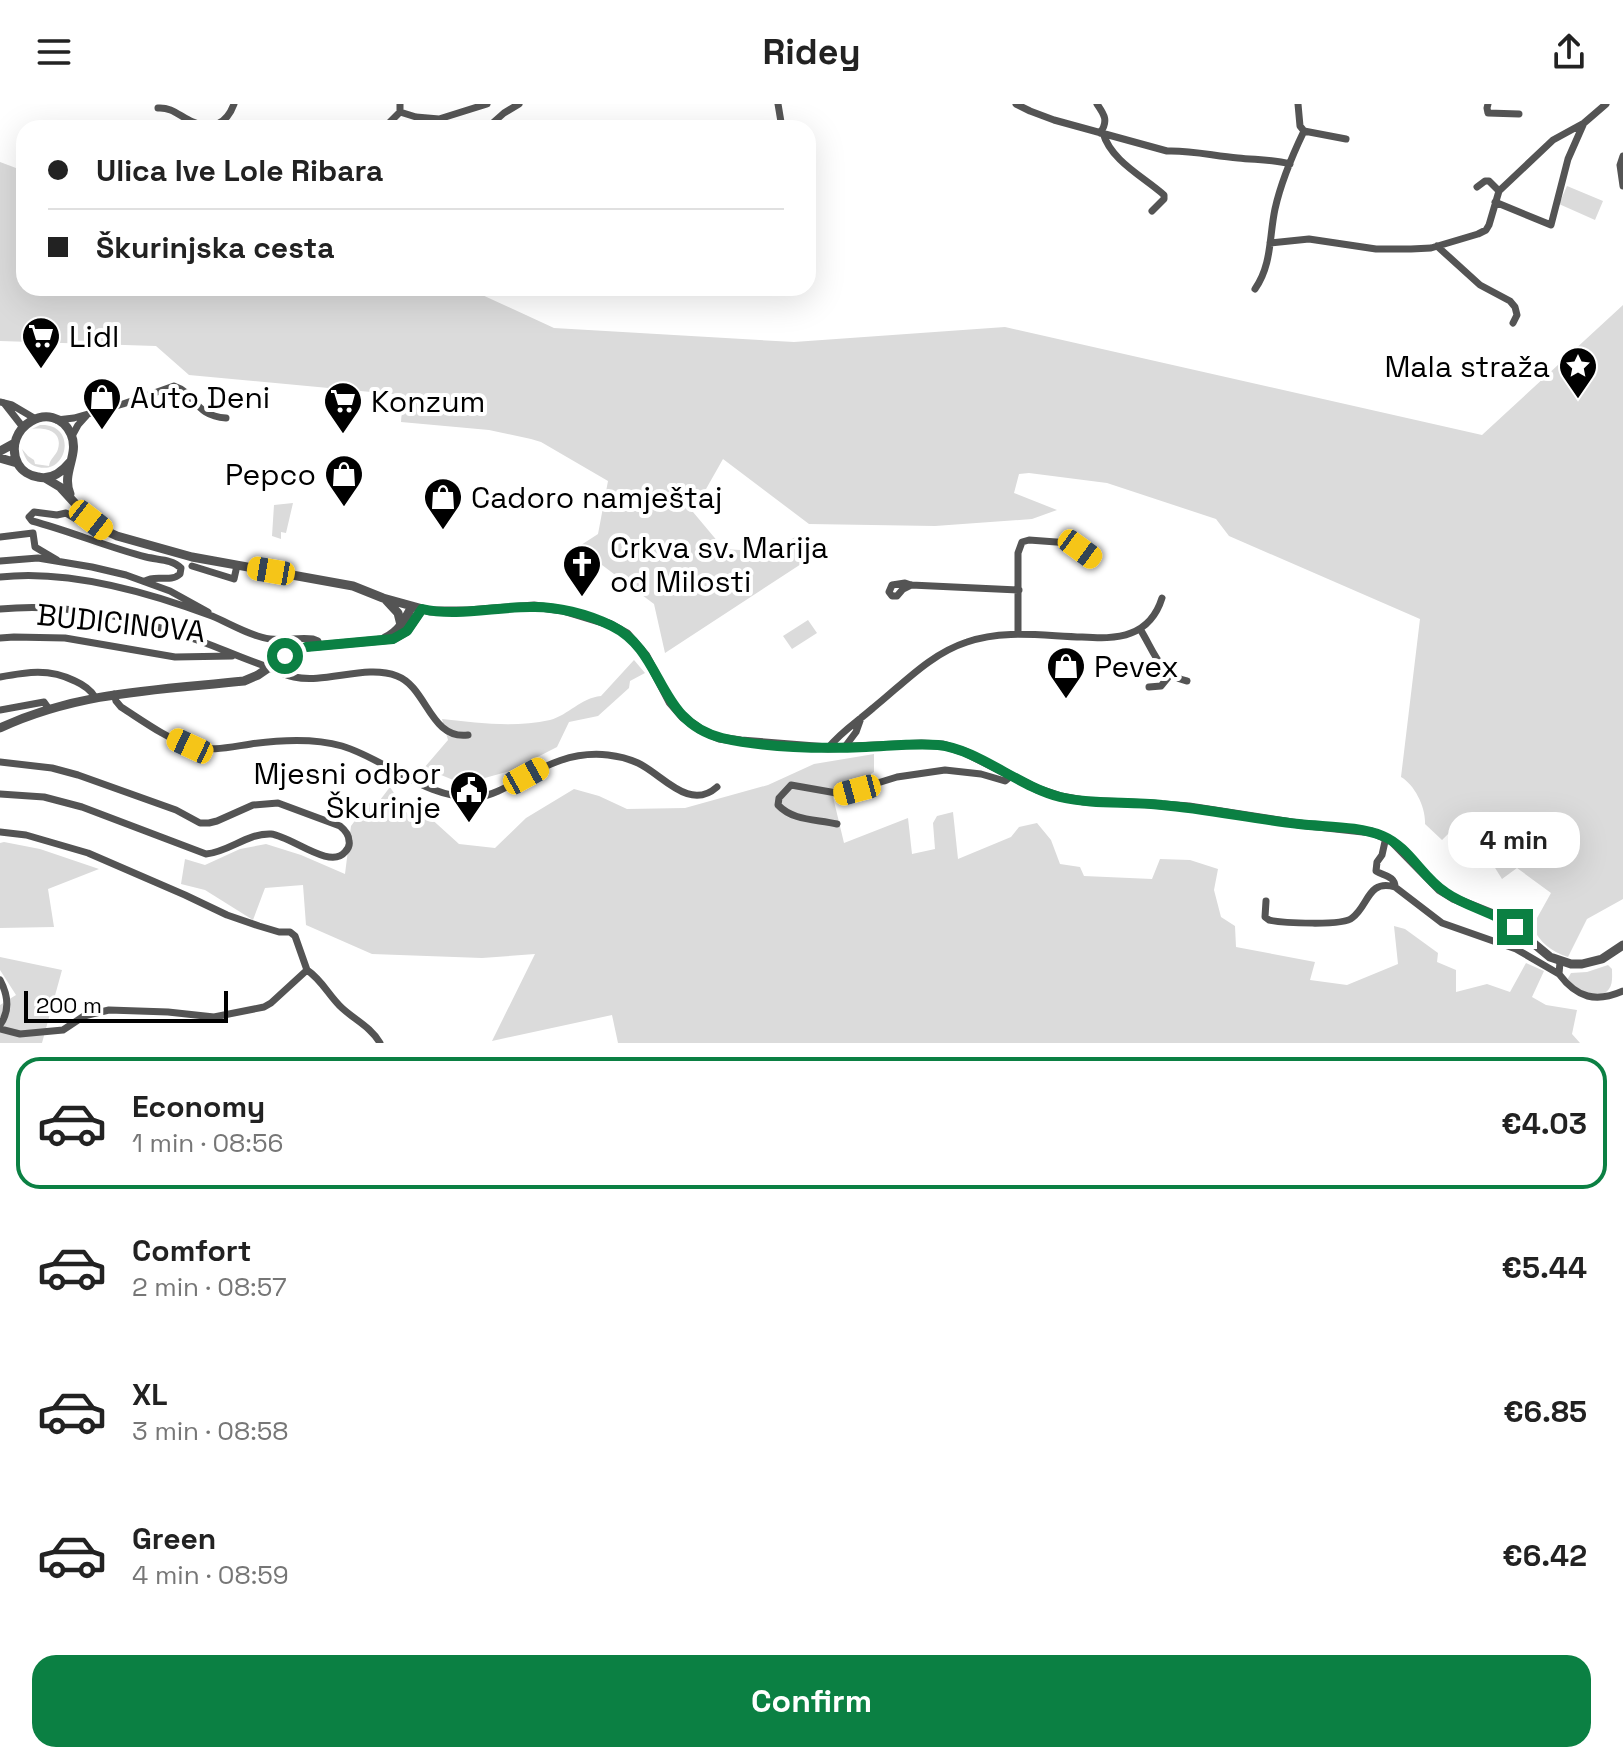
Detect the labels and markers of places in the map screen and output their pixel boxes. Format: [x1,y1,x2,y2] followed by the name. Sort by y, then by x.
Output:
[20,315,62,370] supermarket icon: Lidl
[69,317,119,356] place label: Lidl
[1557,345,1599,400] place icon: Mala straža
[1384,347,1550,386] place label: Mala straža
[81,376,123,431] shop icon: Auto Deni
[130,378,270,417] place label: Auto Deni
[322,380,364,435] supermarket icon: Konzum
[371,382,485,421] place label: Konzum
[323,453,365,508] shop icon: Pepco
[225,455,316,494] place label: Pepco
[422,476,464,531] shop icon: Cadoro namještaj
[471,478,722,517] place label: Cadoro namještaj
[610,528,828,601] place label: Crkva sv. Marija od Milosti
[561,543,603,598] church icon: Crkva sv. Marija od Milosti
[1045,645,1087,700] shop icon: Pevex
[1094,647,1179,686] place label: Pevex
[254,754,441,827] place label: Mjesni odbor Škurinje
[448,769,490,824] public building icon: Mjesni odbor Škurinje

